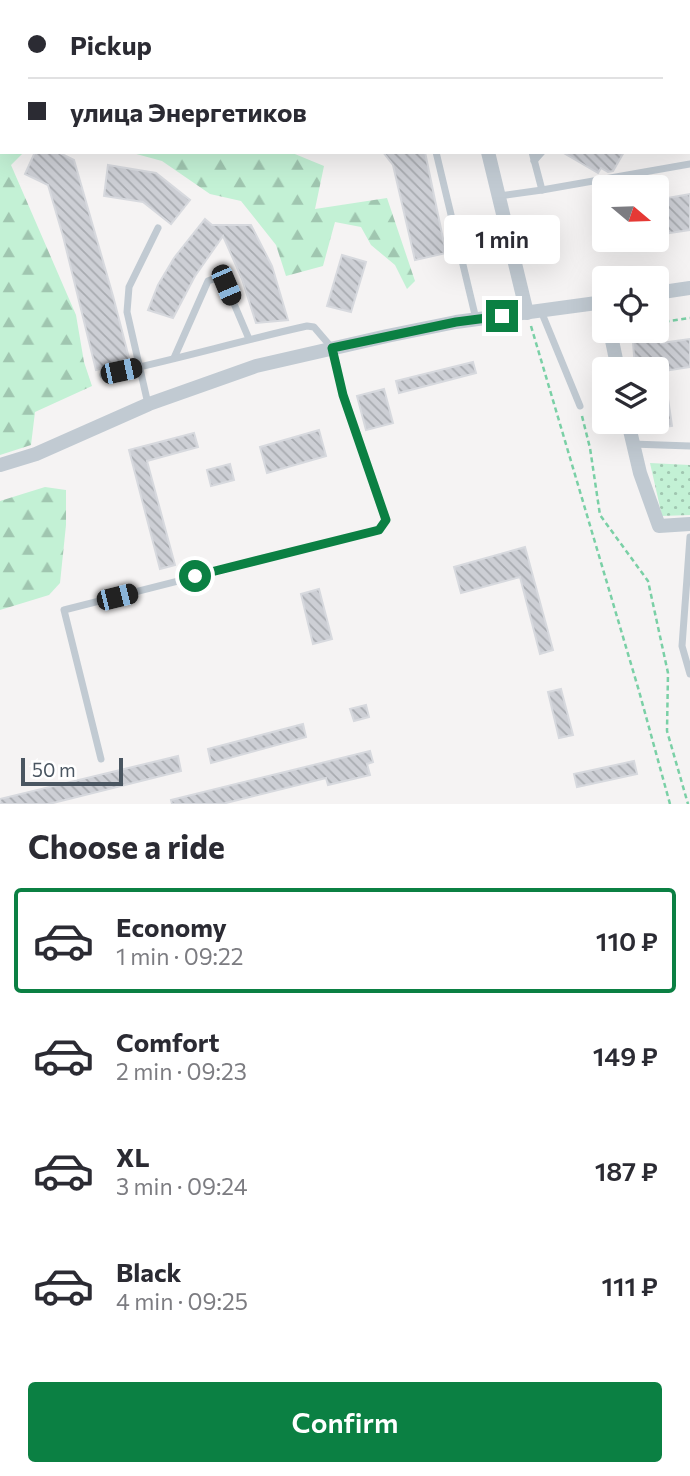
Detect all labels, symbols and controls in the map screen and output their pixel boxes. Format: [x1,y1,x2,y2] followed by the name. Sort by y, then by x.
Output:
[70,29,152,60] text: Pickup
[70,96,307,127] text: улица Энергетиков
[592,175,668,252] north arrow
[592,175,669,434] map controls
[444,215,560,264] callout: 1 min
[475,225,529,253] text: 1 min
[209,262,244,308] car
[592,266,669,343] button: locate
[486,300,518,332] route end
[99,356,144,386] car
[592,357,669,434] button: layers
[179,560,211,592] route start
[95,582,140,612] car
[21,755,122,787] scale bar
[32,758,76,781] text: 50 m
[28,826,225,866] text: Choose a ride
[32,909,95,972] icon: car
[116,911,227,942] text: Economy
[596,925,658,956] text: 110 ₽
[116,942,244,970] text: 1 min · 09:22
[32,1024,95,1087] icon: car
[116,1026,219,1057] text: Comfort
[593,1040,658,1071] text: 149 ₽
[116,1057,247,1085] text: 2 min · 09:23
[32,1139,95,1202] icon: car
[116,1141,150,1172] text: XL
[595,1155,658,1186] text: 187 ₽
[116,1172,247,1200] text: 3 min · 09:24
[32,1254,95,1317] icon: car
[116,1256,182,1287] text: Black
[601,1270,658,1301] text: 111 ₽
[116,1287,248,1315] text: 4 min · 09:25
[28,1382,662,1462] button: Confirm

